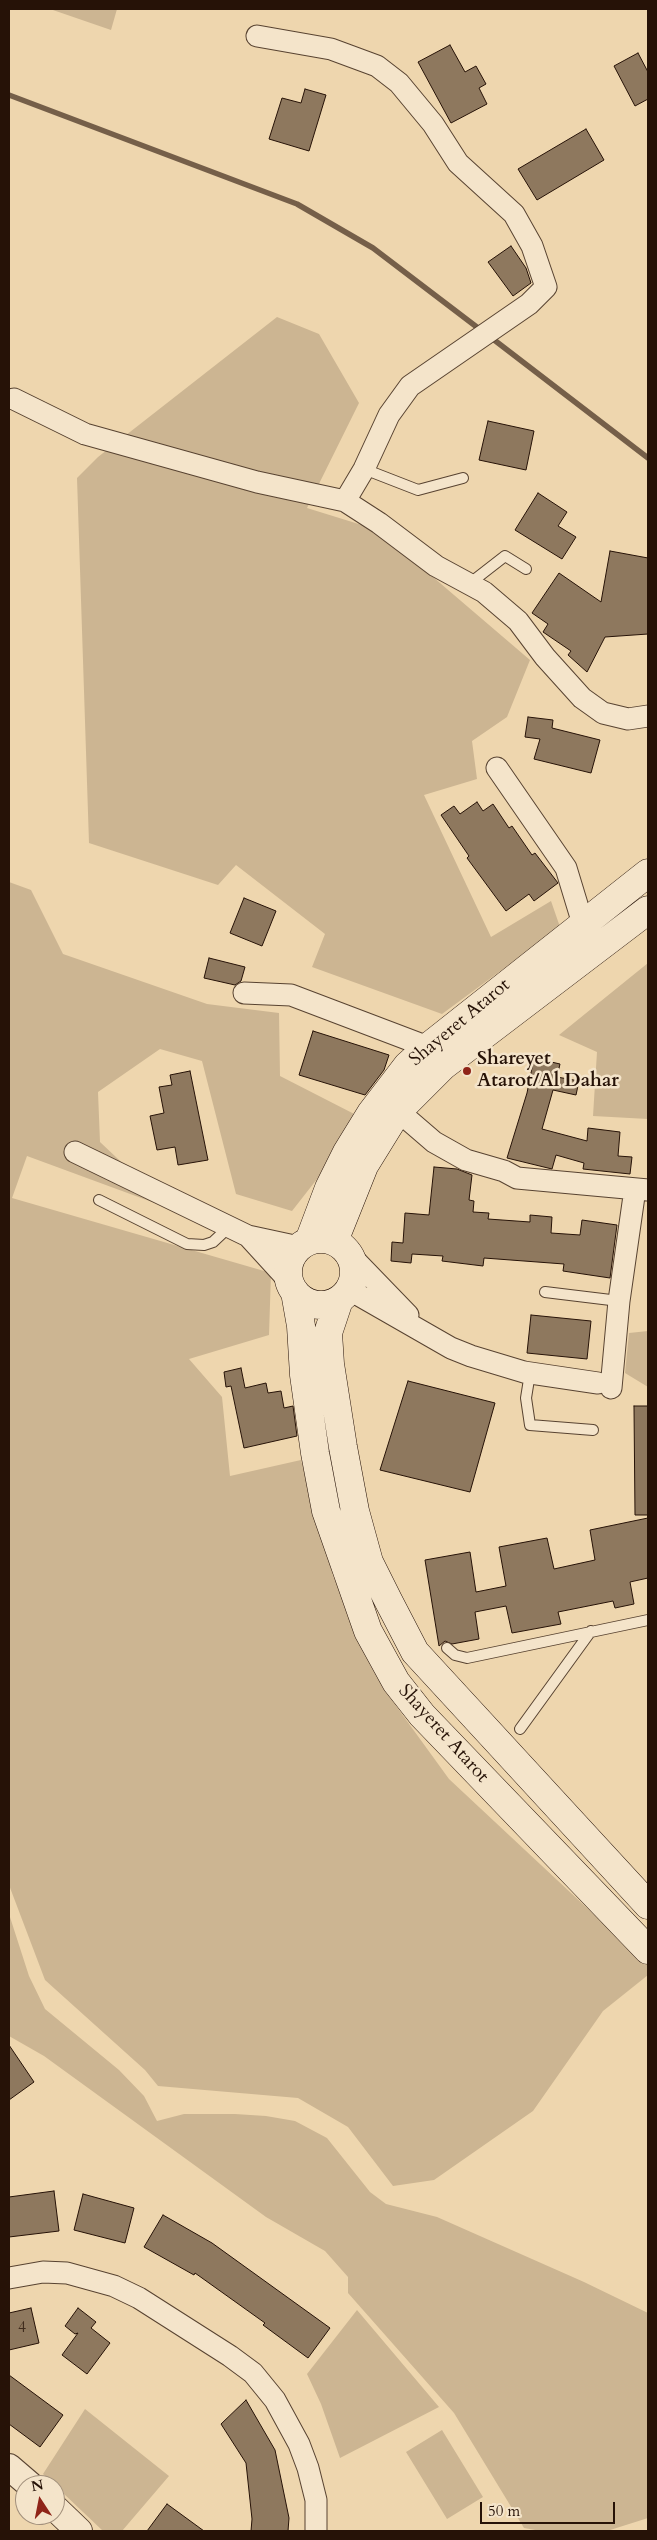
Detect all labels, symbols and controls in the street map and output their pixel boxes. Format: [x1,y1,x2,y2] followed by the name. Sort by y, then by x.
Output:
[405,974,515,1072] street label: Shayeret Atarot
[477,1049,619,1093] place label: Shareyet Atarot/Al Dahar
[461,1065,473,1077] marker: Shareyet Atarot/Al Dahar
[393,1680,493,1788] street label: Shayeret Atarot
[18,2318,26,2338] house number: 4
[15,2475,65,2525] north arrow
[29,2475,45,2496] text: N
[482,2492,617,2524] scale bar
[488,2501,520,2521] text: 50 m

